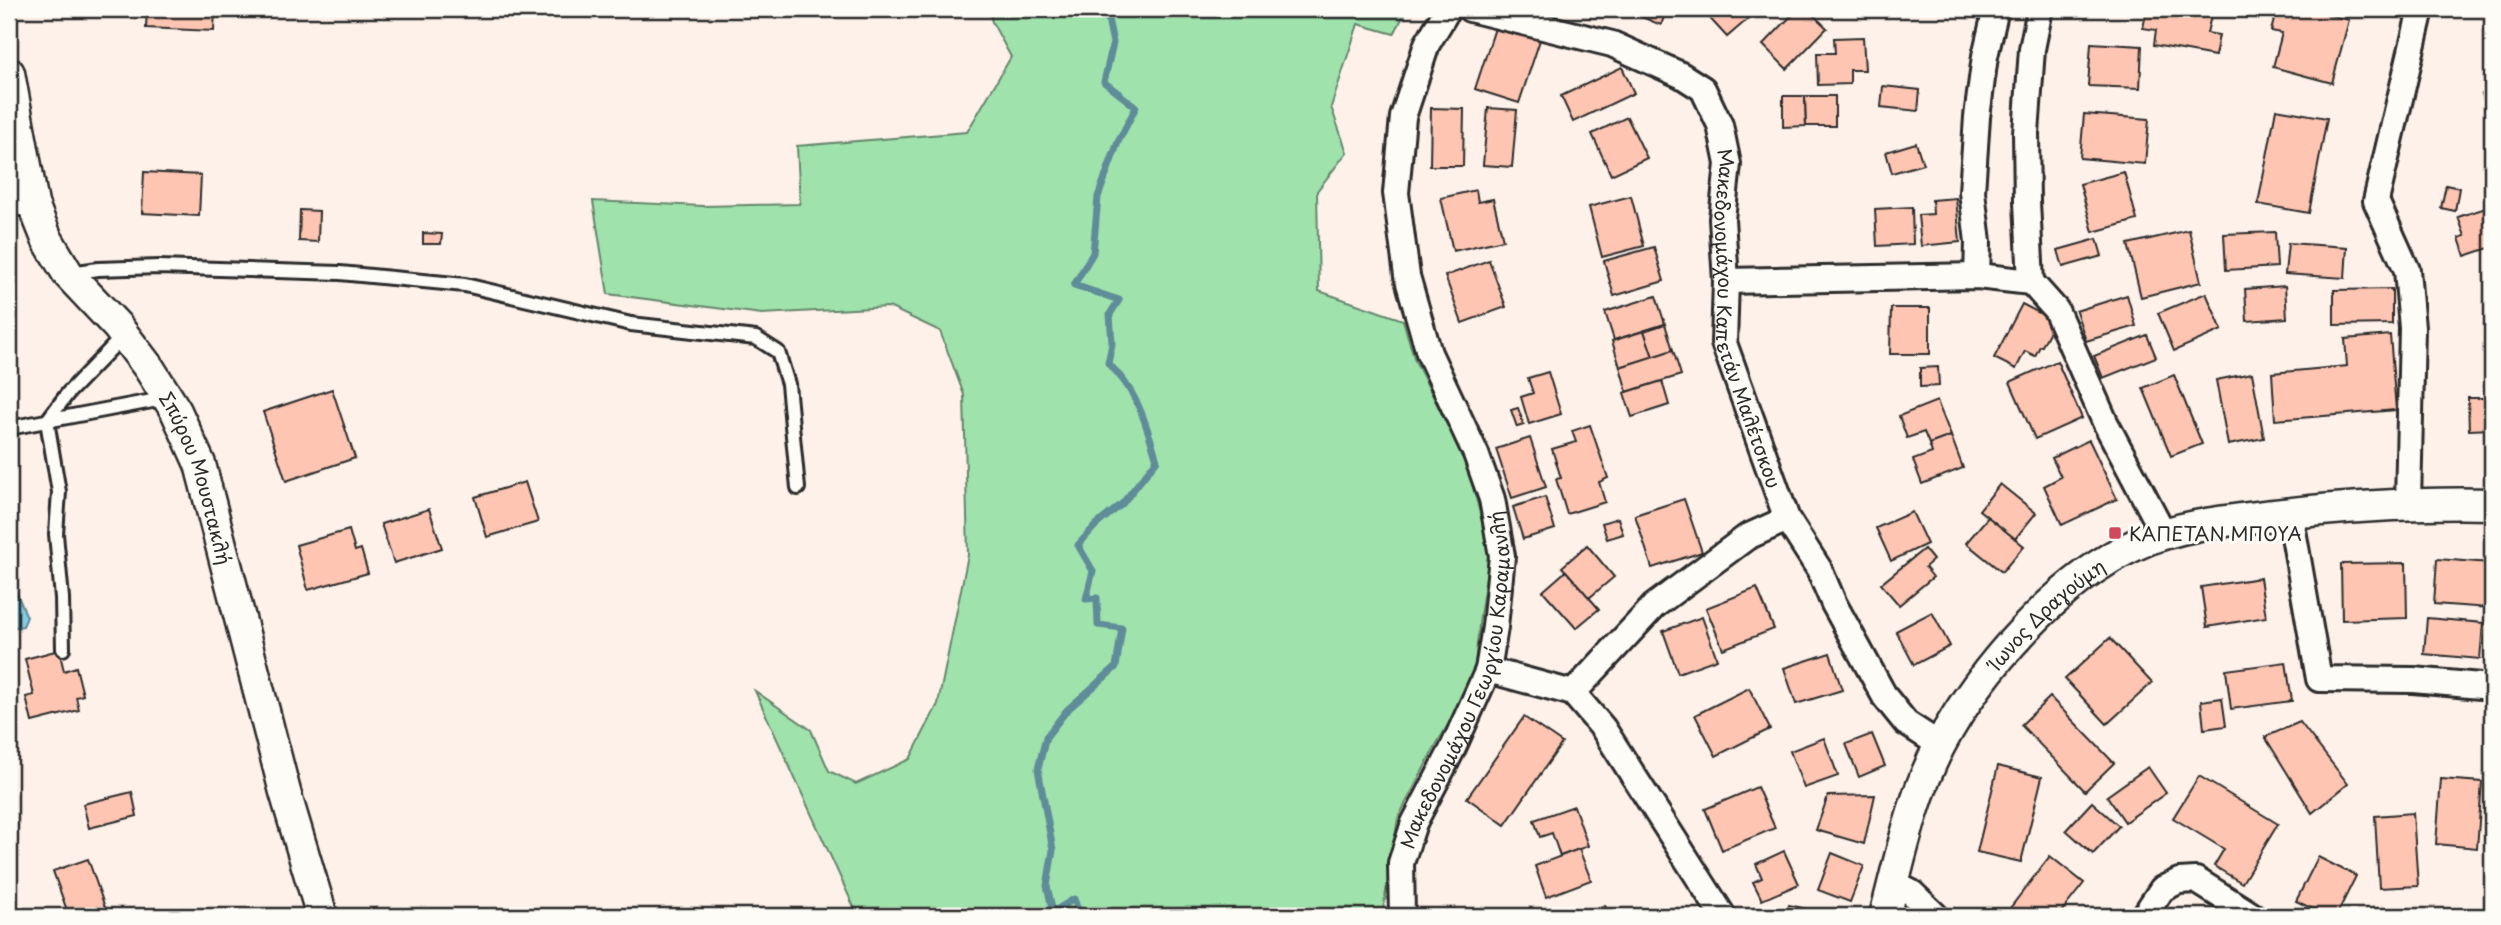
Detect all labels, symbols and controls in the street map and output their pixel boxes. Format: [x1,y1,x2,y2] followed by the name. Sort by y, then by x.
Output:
[1708,146,1789,492] street label: Μακεδονομάχου Καπετάν Μαλέτσκου
[153,386,239,567] street label: Σπύρου Μουστακλή
[1393,509,1516,852] street label: Μακεδονομάχου Γεωργίου Καραμανλή
[2129,519,2302,547] place label: ΚΑΠΕΤΑΝ ΜΠΟΥΑ
[2107,525,2123,541] marker: ΚΑΠΕΤΑΝ ΜΠΟΥΑ
[1979,551,2110,677] street label: Ίωνος Δραγούμη

